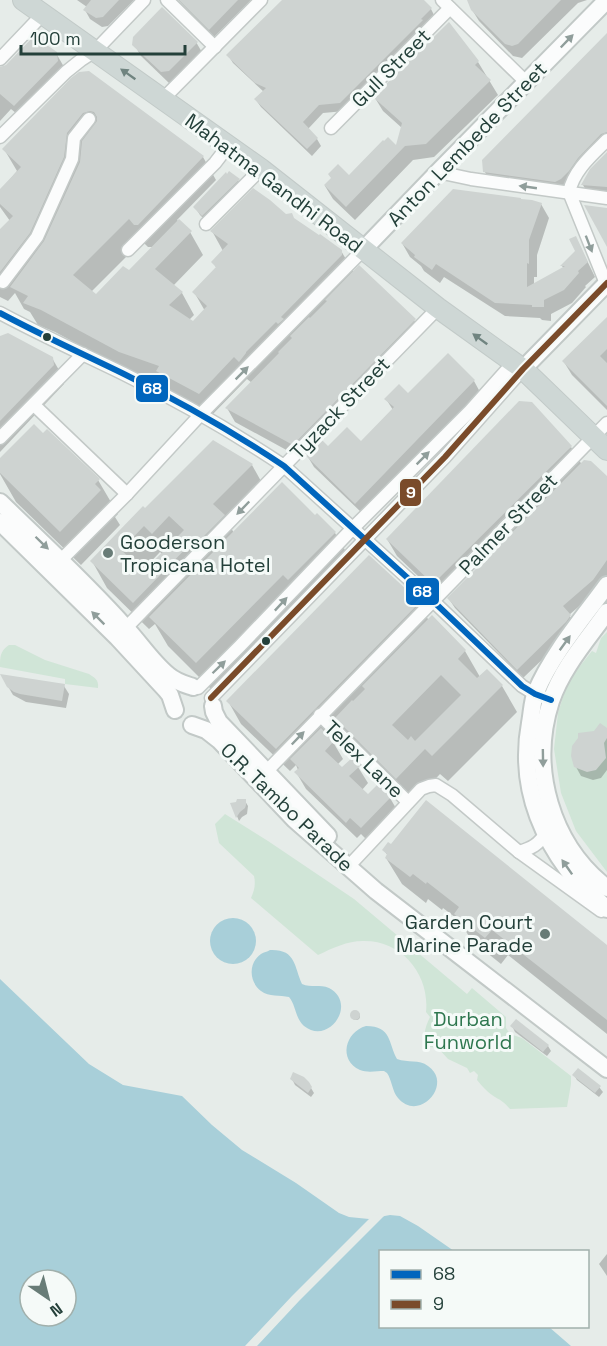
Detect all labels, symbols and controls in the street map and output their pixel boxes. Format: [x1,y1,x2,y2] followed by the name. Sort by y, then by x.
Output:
[21,18,184,56] scale bar
[346,23,436,113] street label: Gull Street
[30,27,81,50] text: 100 m
[560,34,574,49] one-way arrow
[382,56,552,232] street label: Anton Lembede Street
[120,68,136,80] one-way arrow
[180,108,368,258] street label: Mahatma Gandhi Road
[519,182,538,191] one-way arrow
[585,235,595,253] one-way arrow
[41,331,53,343] unlabelled marker
[473,333,489,345] one-way arrow
[284,351,396,465] street label: Tyzack Street
[234,366,249,380] one-way arrow
[135,374,169,403] line badge: 68
[142,378,162,399] text: 68
[416,451,431,465] one-way arrow
[453,468,563,580] street label: Palmer Street
[399,478,422,507] line badge: 9
[406,482,416,503] text: 9
[236,501,250,515] one-way arrow
[120,529,271,578] place label: Gooderson Tropicana Hotel
[35,535,49,549] one-way arrow
[101,546,115,560] marker: Gooderson Tropicana Hotel
[405,577,440,606] line badge: 68
[412,581,432,602] text: 68
[273,597,287,611] one-way arrow
[90,611,105,625] one-way arrow
[260,635,272,647] unlabelled marker
[559,636,571,652] one-way arrow
[212,660,227,674] one-way arrow
[319,714,409,804] street label: Telex Lane
[291,731,305,745] one-way arrow
[215,737,359,877] street label: O.R. Tambo Parade
[539,749,548,768] one-way arrow
[561,859,573,875] one-way arrow
[396,909,533,958] place label: Garden Court Marine Parade
[538,927,552,941] marker: Garden Court Marine Parade
[424,1006,512,1055] park label: Durban Funworld
[379,1250,589,1328] legend
[433,1262,455,1285] text: 68
[18,1268,78,1328] north arrow
[433,1292,444,1315] text: 9
[46,1298,67,1322] text: N

